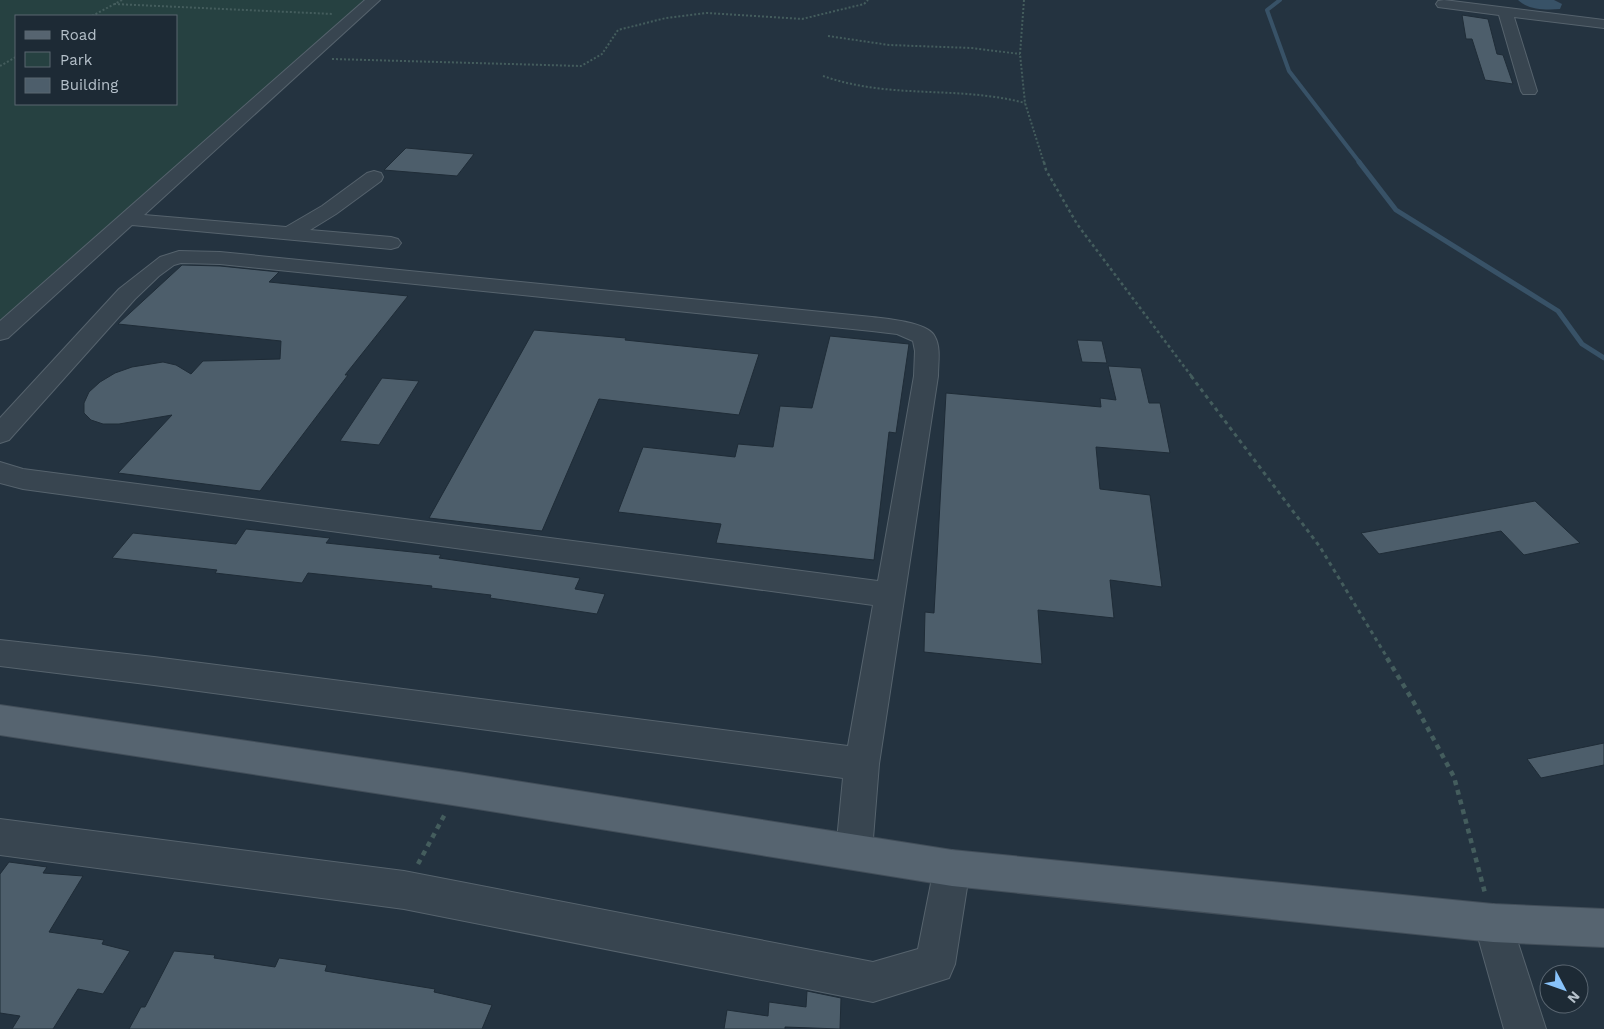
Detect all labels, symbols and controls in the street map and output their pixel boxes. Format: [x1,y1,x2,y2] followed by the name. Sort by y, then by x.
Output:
[15,15,178,105] legend
[60,26,97,44] text: Road
[60,51,93,69] text: Park
[60,76,118,94] text: Building
[1539,964,1589,1014] north arrow
[1564,988,1583,1007] text: N

